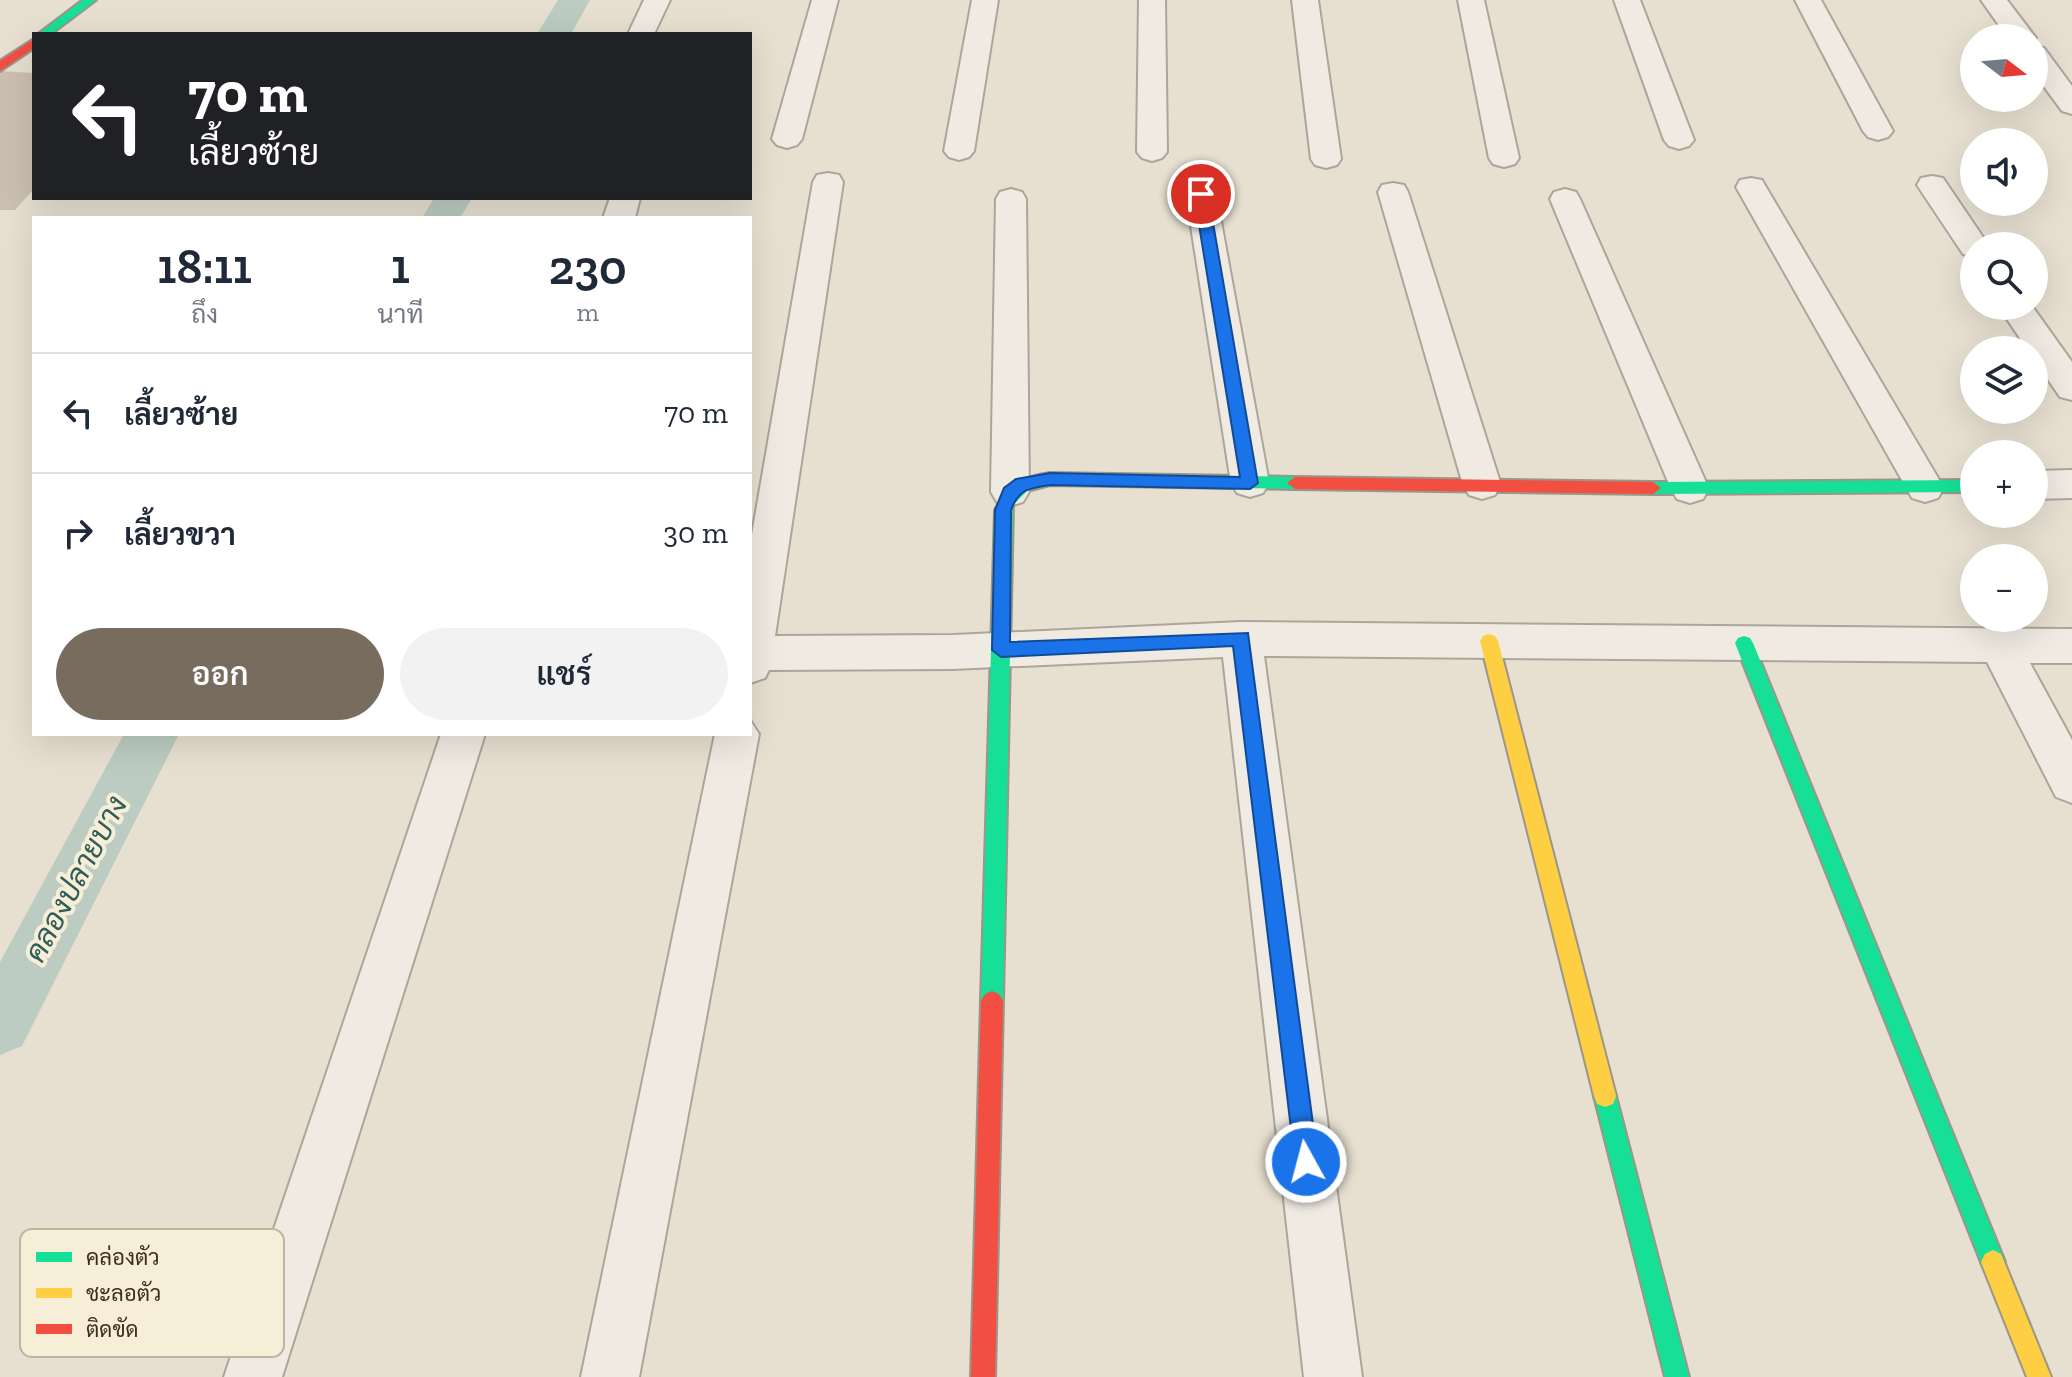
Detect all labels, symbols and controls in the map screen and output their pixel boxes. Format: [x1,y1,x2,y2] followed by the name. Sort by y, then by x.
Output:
[1960,24,2048,112] north arrow
[1960,24,2048,632] map controls
[188,59,308,126] text: 70 m
[56,64,160,168] icon: left
[1960,128,2048,216] button: sound
[188,131,319,174] text: เลี้ยวซ้าย
[1167,160,1235,228] pin
[1179,172,1223,216] icon: arrive
[1960,232,2048,320] button: search
[157,238,252,295] text: 18:11
[391,238,410,295] text: 1
[549,239,627,296] text: 230
[576,296,599,328] text: m
[191,298,218,330] text: ถึง
[377,298,423,330] text: นาที
[1960,336,2048,424] button: layers
[56,391,100,435] icon: left
[664,395,728,431] text: 70 m
[124,397,238,433] text: เลี้ยวซ้าย
[1960,440,2048,528] button: +
[56,511,100,555] icon: right
[663,515,728,551] text: 30 m
[124,517,236,553] text: เลี้ยวขวา
[1960,544,2048,632] button: −
[56,628,384,720] button: ออก
[400,628,728,720] button: แชร์
[17,790,135,968] water label: คลองปลายบาง
[1264,1120,1348,1204] position arrow
[20,1229,284,1357] legend
[86,1244,160,1271] text: คล่องตัว
[86,1280,161,1307] text: ชะลอตัว
[86,1316,138,1343] text: ติดขัด

